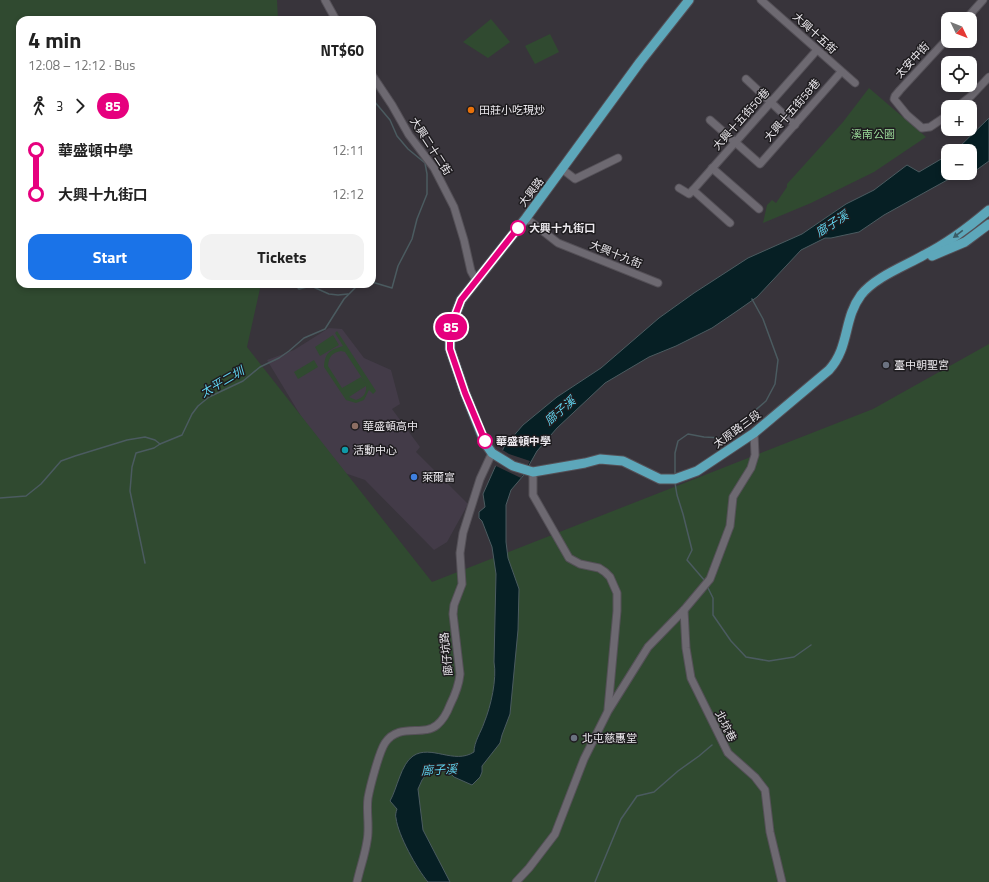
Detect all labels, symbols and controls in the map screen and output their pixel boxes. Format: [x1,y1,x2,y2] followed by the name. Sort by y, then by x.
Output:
[789,9,841,57] street label: 大興十五街
[941,12,977,48] north arrow
[941,12,977,180] map controls
[28,23,81,57] text: 4 min
[891,38,933,82] street label: 太安中街
[321,39,364,62] text: NT$60
[28,55,135,75] text: 12:08 – 12:12 · Bus
[941,56,977,92] button: locate
[760,75,824,145] street label: 大興十五街58巷
[709,85,773,153] street label: 大興十五街50巷
[28,95,50,117] icon: walk
[69,95,91,117] icon: forward
[105,95,121,116] text: 85
[56,96,63,116] text: 3
[941,100,977,136] button: +
[479,102,545,118] place label: 田莊小吃現炒
[466,105,476,115] marker: 田莊小吃現炒
[406,114,456,178] street label: 大興二十二街
[851,126,895,142] park label: 溪南公園
[58,139,133,162] text: 華盛頓中學
[332,140,364,160] text: 12:11
[941,144,977,180] button: −
[515,174,547,210] street label: 大興路
[58,183,148,206] text: 大興十九街口
[332,184,364,204] text: 12:12
[811,205,854,241] water label: 廍子溪
[510,220,526,236] marker: 大興十九街口
[529,220,595,236] place label: 大興十九街口
[953,230,964,238] one-way arrow
[28,234,192,280] button: Start
[200,234,364,280] button: Tickets
[588,236,644,272] street label: 大興十九街
[433,314,469,340] line badge: 85
[443,316,459,337] text: 85
[894,357,949,373] place label: 臺中朝聖宮
[196,360,249,402] water label: 太平二圳
[881,360,891,370] marker: 臺中朝聖宮
[540,390,581,430] water label: 廍子溪
[710,406,764,452] street label: 太原路三段
[363,418,418,434] place label: 華盛頓高中
[350,421,360,431] marker: 華盛頓高中
[477,433,493,449] marker: 華盛頓中學
[496,433,551,449] place label: 華盛頓中學
[353,442,397,458] place label: 活動中心
[340,445,350,455] marker: 活動中心
[422,469,455,485] place label: 萊爾富
[409,472,419,482] marker: 萊爾富
[436,631,456,677] street label: 廍仔坑路
[711,708,741,744] street label: 北坑巷
[582,730,637,746] place label: 北屯慈惠堂
[569,733,579,743] marker: 北屯慈惠堂
[420,759,459,780] water label: 廍子溪

